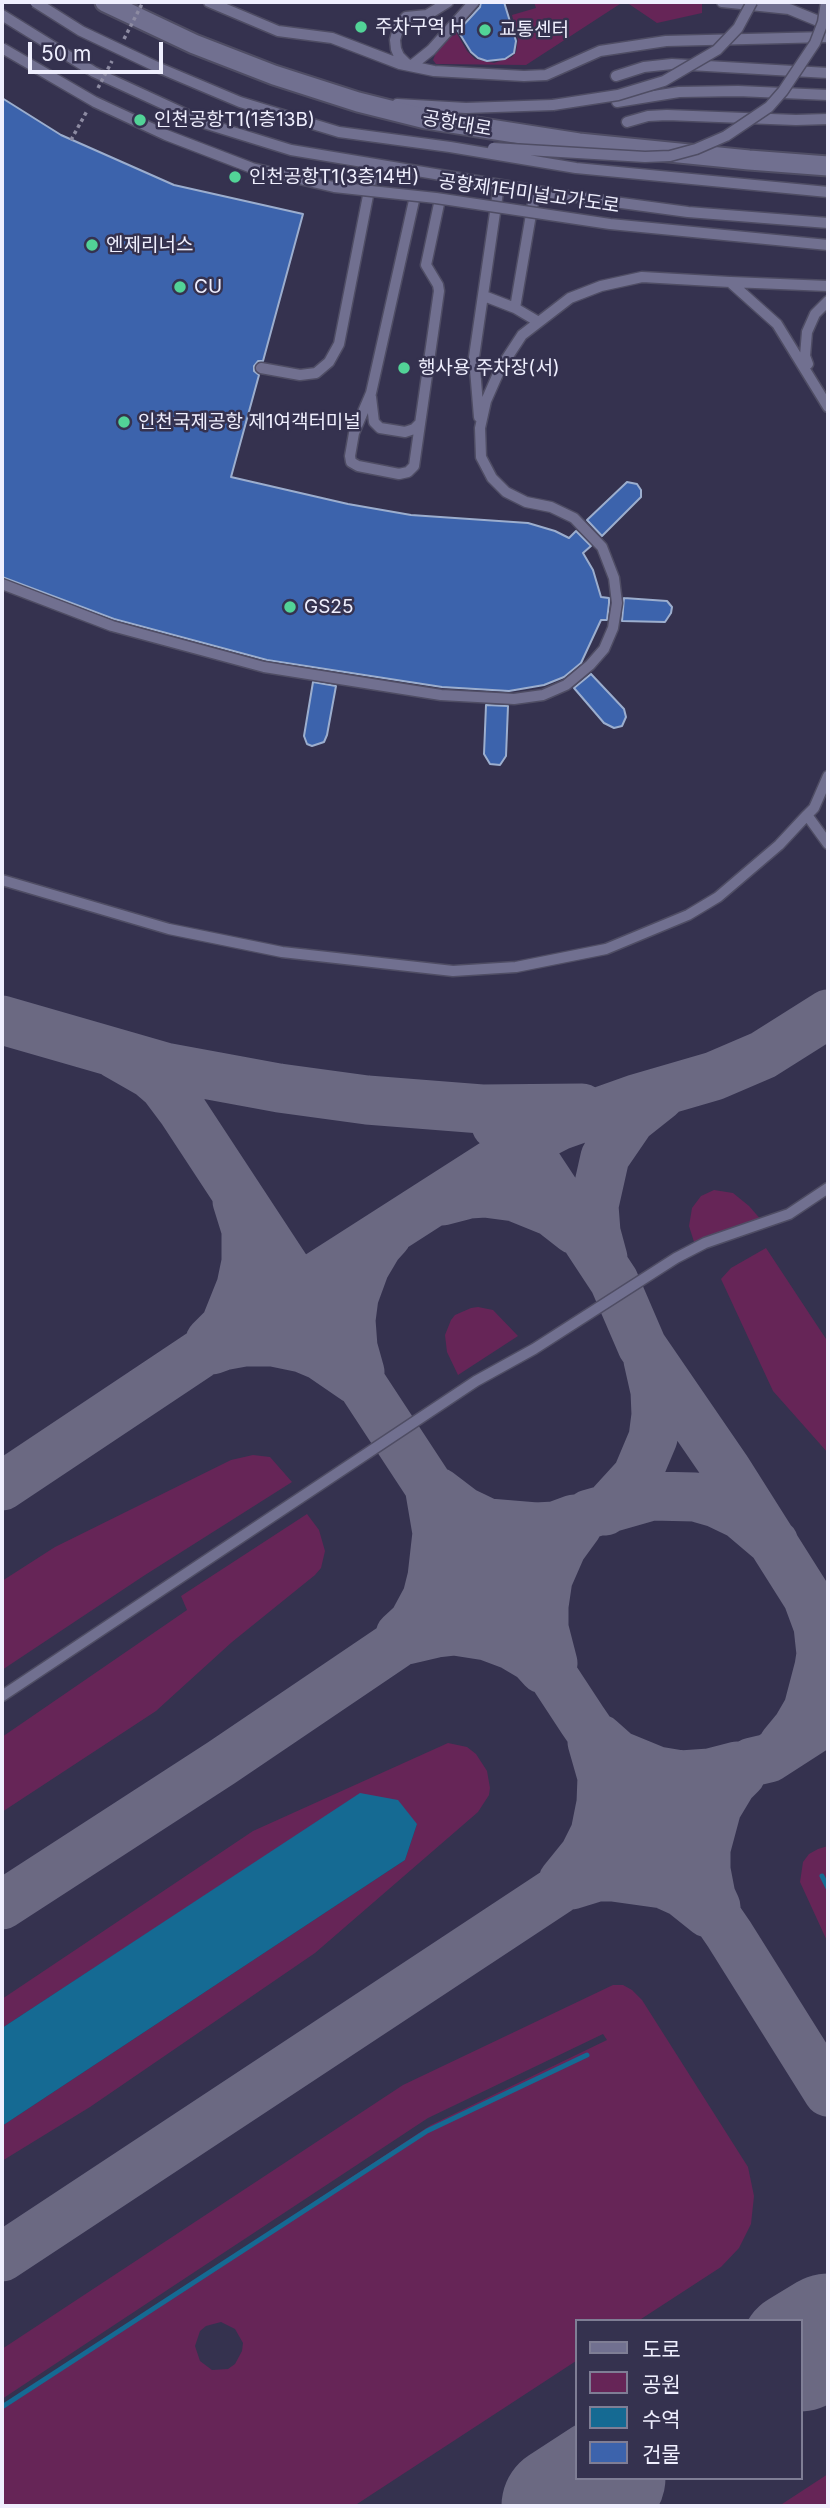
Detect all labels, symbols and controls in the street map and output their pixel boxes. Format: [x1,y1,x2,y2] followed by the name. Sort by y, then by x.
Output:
[375,16,464,38] place label: 주차구역 H
[353,19,369,35] marker: 주차구역 H
[499,19,569,41] place label: 교통센터
[477,22,493,38] marker: 교통센터
[32,28,166,72] scale bar
[41,41,91,66] text: 50 m
[421,107,493,141] street label: 공항대로
[154,109,315,131] place label: 인천공항T1(1층13B)
[132,112,148,128] marker: 인천공항T1(1층13B)
[249,166,419,188] place label: 인천공항T1(3층14번)
[227,169,243,185] marker: 인천공항T1(3층14번)
[437,170,621,218] street label: 공항제1터미널고가도로
[106,234,193,256] place label: 엔제리너스
[84,237,100,253] marker: 엔제리너스
[194,276,222,298] place label: CU
[172,279,188,295] marker: CU
[418,357,560,379] place label: 행사용 주차장(서)
[396,360,412,376] marker: 행사용 주차장(서)
[138,411,361,433] place label: 인천국제공항 제1여객터미널
[116,414,132,430] marker: 인천국제공항 제1여객터미널
[304,596,354,618] place label: GS25
[282,599,298,615] marker: GS25
[574,2319,802,2480] legend
[642,2337,681,2362] text: 도로
[642,2372,681,2397] text: 공원
[642,2407,681,2432] text: 수역
[642,2442,681,2467] text: 건물

